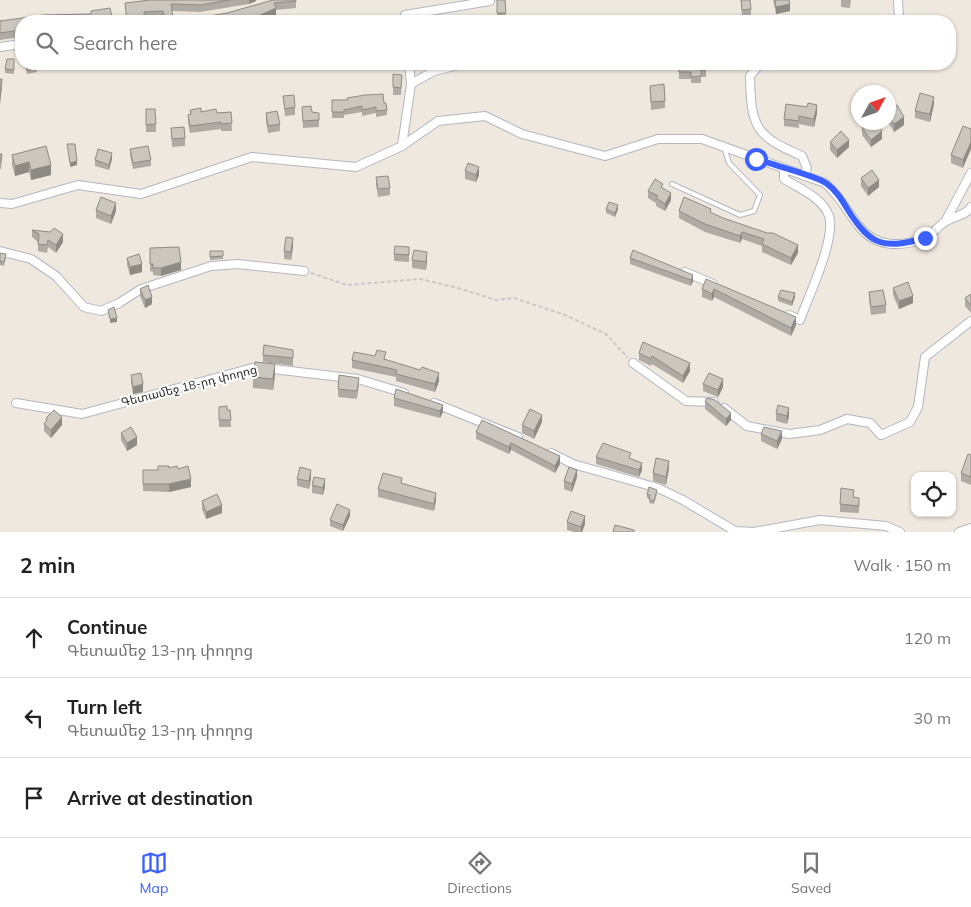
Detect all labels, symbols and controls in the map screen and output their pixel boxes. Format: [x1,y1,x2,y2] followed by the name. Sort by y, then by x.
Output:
[15,15,956,70] search box
[33,29,61,57] icon: search
[73,31,177,55] text: Search here
[851,85,896,130] north arrow
[745,148,768,171] route start
[914,227,937,250] route end
[119,361,258,410] street label: Գետամեջ 18-րդ փողոց
[911,472,956,517] map controls
[911,472,956,517] button: locate
[20,552,75,578] text: 2 min
[853,555,951,575] text: Walk · 150 m
[67,615,147,639] text: Continue
[20,624,48,652] icon: ahead
[904,628,951,648] text: 120 m
[67,640,253,660] text: Գետամեջ 13-րդ փողոց
[67,695,142,719] text: Turn left
[20,704,48,732] icon: left
[914,708,951,728] text: 30 m
[67,720,253,740] text: Գետամեջ 13-րդ փողոց
[20,784,48,812] icon: arrive
[67,786,253,810] text: Arrive at destination
[140,849,168,897] tab: Map
[447,849,512,897] tab: Directions
[791,849,831,897] tab: Saved

